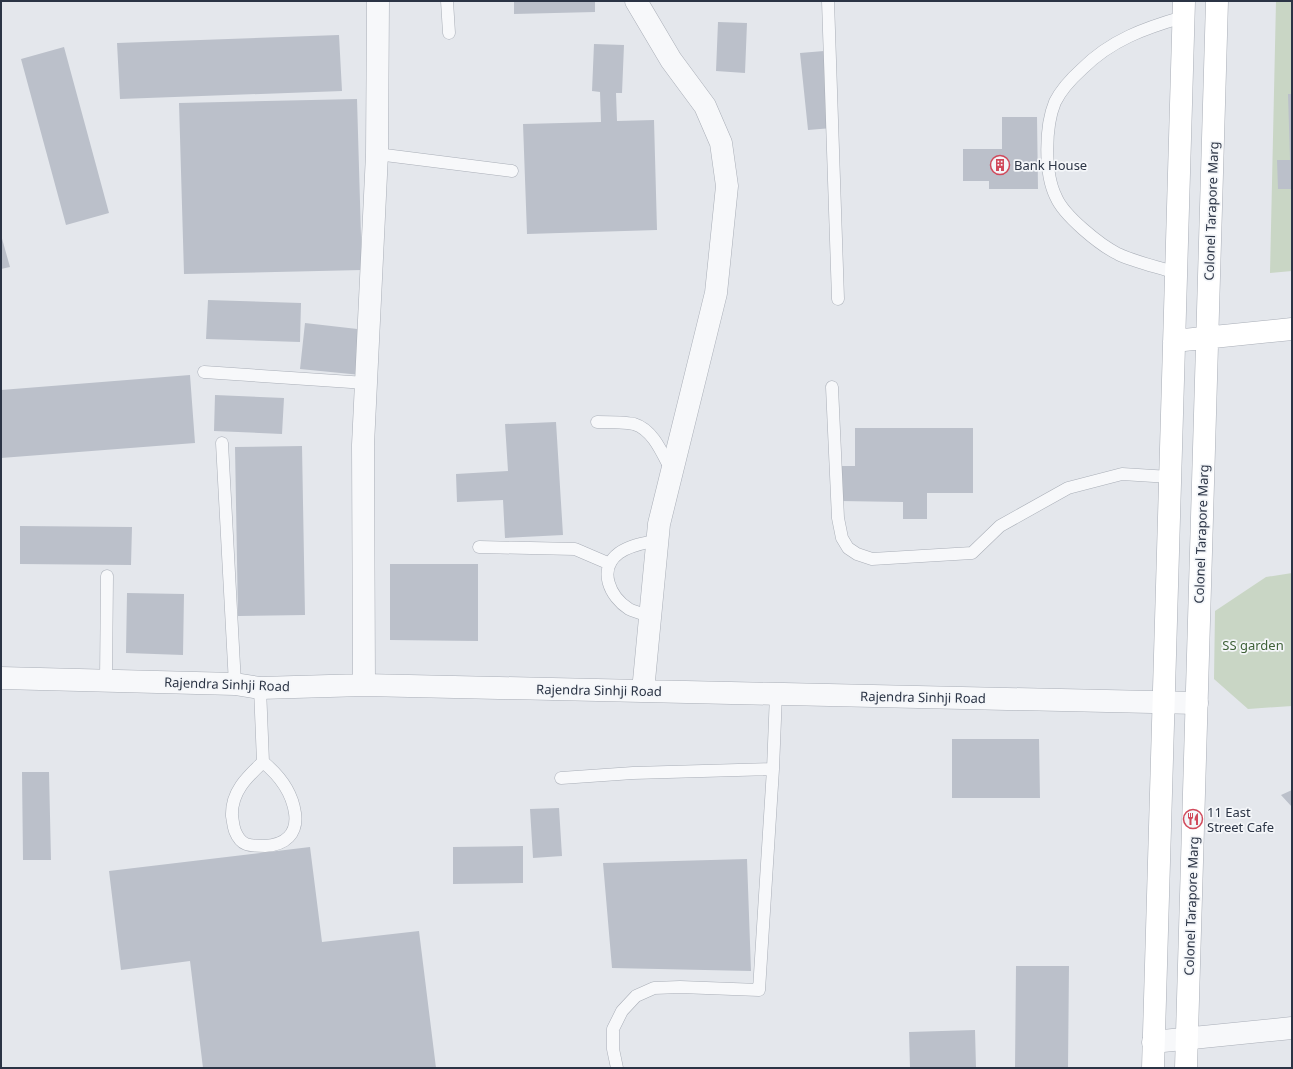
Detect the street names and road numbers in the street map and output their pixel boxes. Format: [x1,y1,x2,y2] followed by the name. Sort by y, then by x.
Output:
[1200,141,1222,281] street label: Colonel Tarapore Marg
[1190,464,1212,604] street label: Colonel Tarapore Marg
[164,673,290,695] street label: Rajendra Sinhji Road
[536,680,662,700] street label: Rajendra Sinhji Road
[860,687,986,707] street label: Rajendra Sinhji Road
[1180,836,1202,976] street label: Colonel Tarapore Marg

